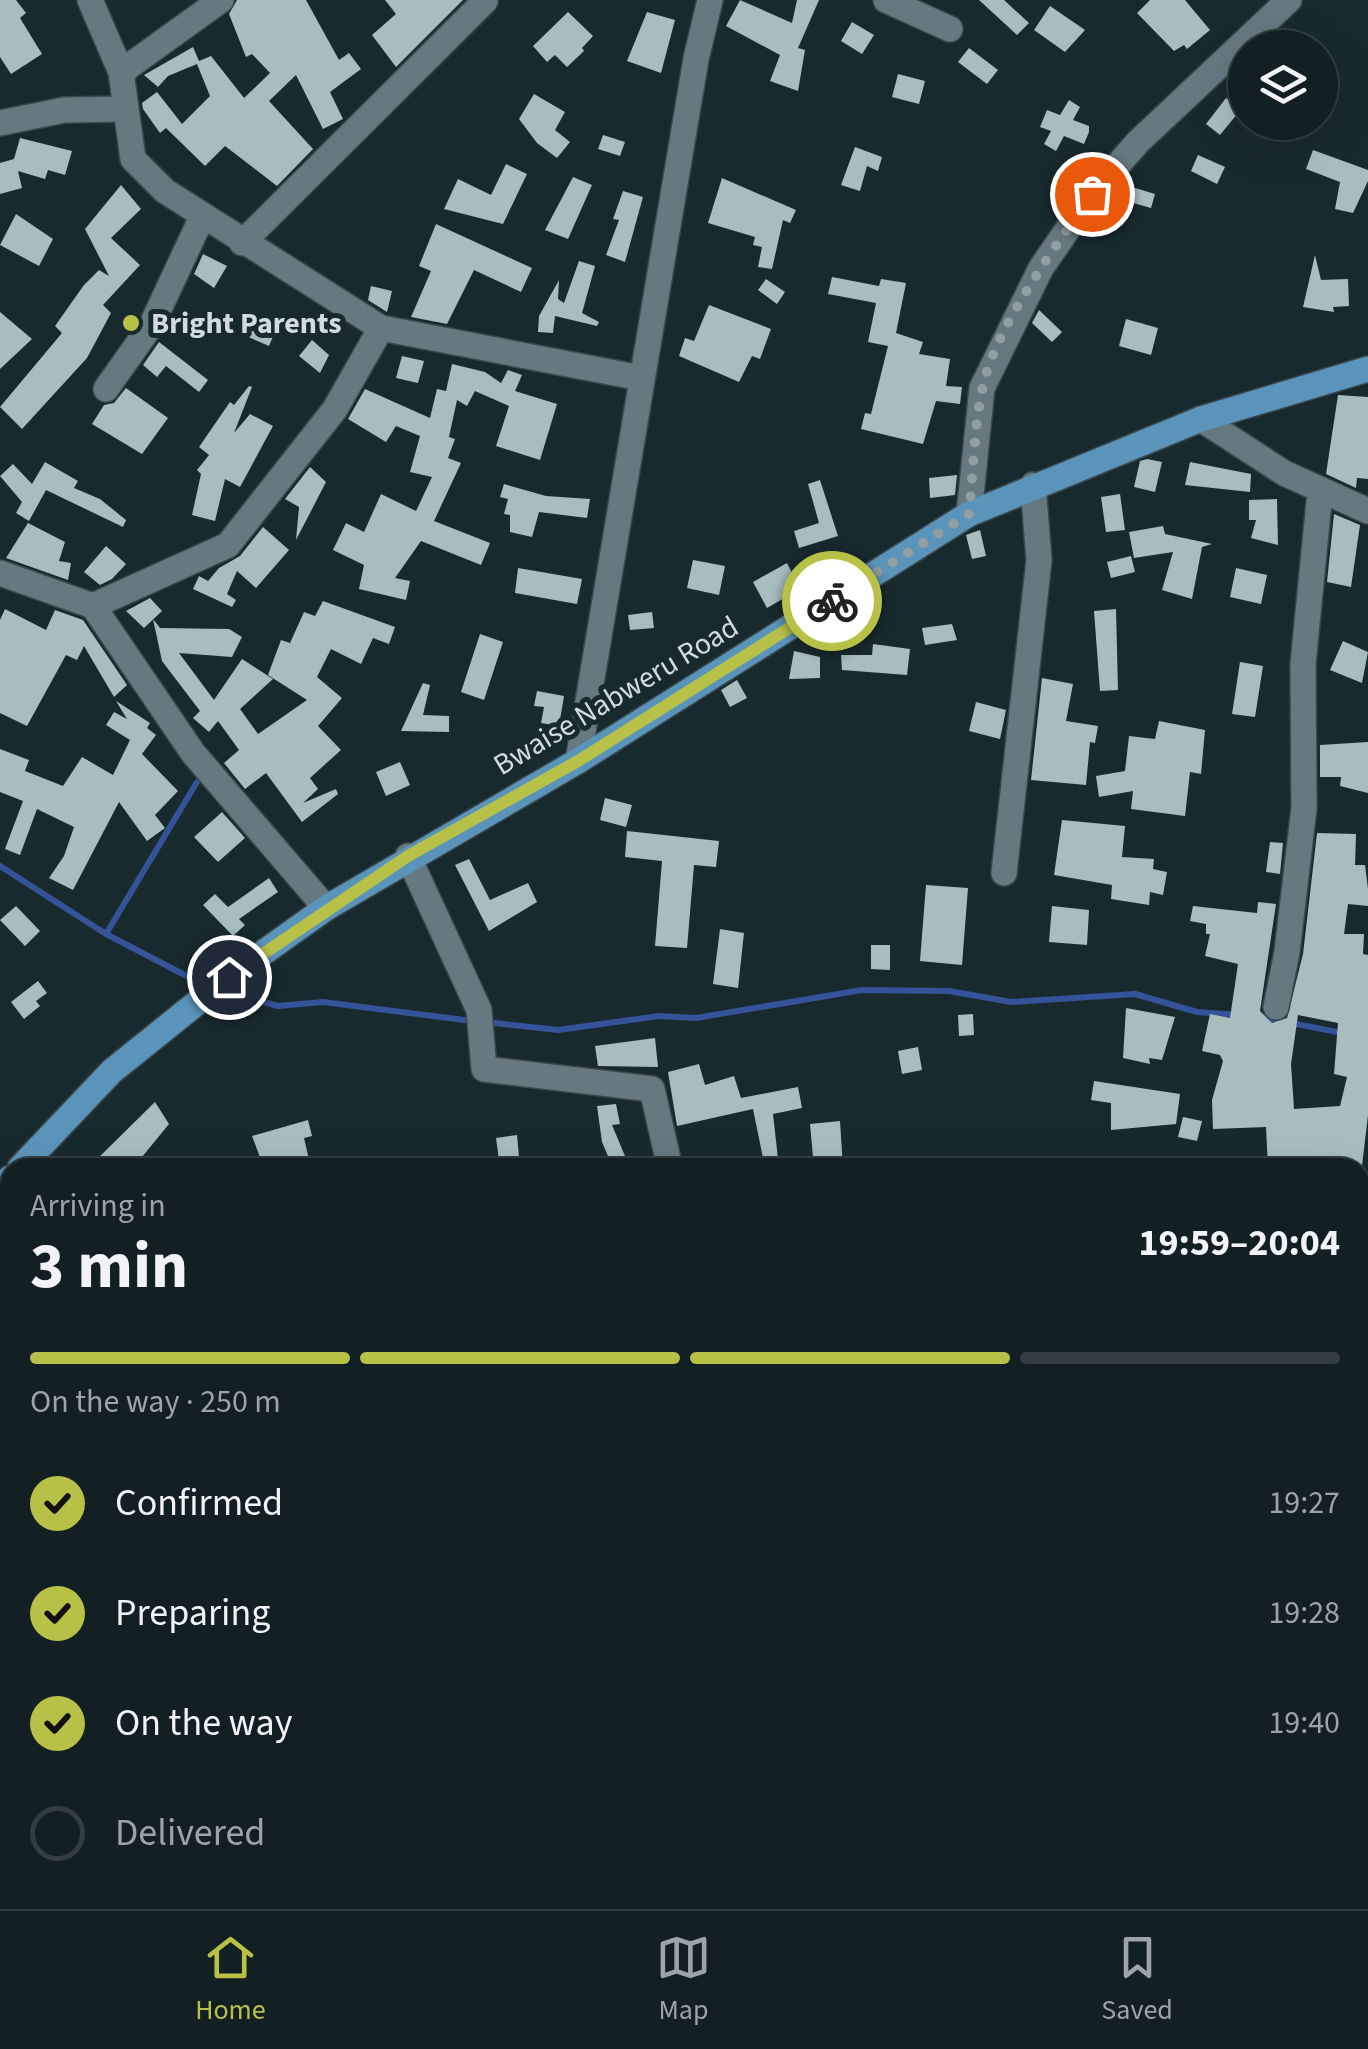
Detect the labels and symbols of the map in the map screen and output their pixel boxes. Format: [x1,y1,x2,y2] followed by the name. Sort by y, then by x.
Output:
[1050,152,1135,237] pin
[151,302,342,345] place label: Bright Parents
[120,312,142,334] marker: Bright Parents
[782,551,882,651] courier
[485,606,747,786] street label: Bwaise Nabweru Road
[187,935,272,1020] pin

